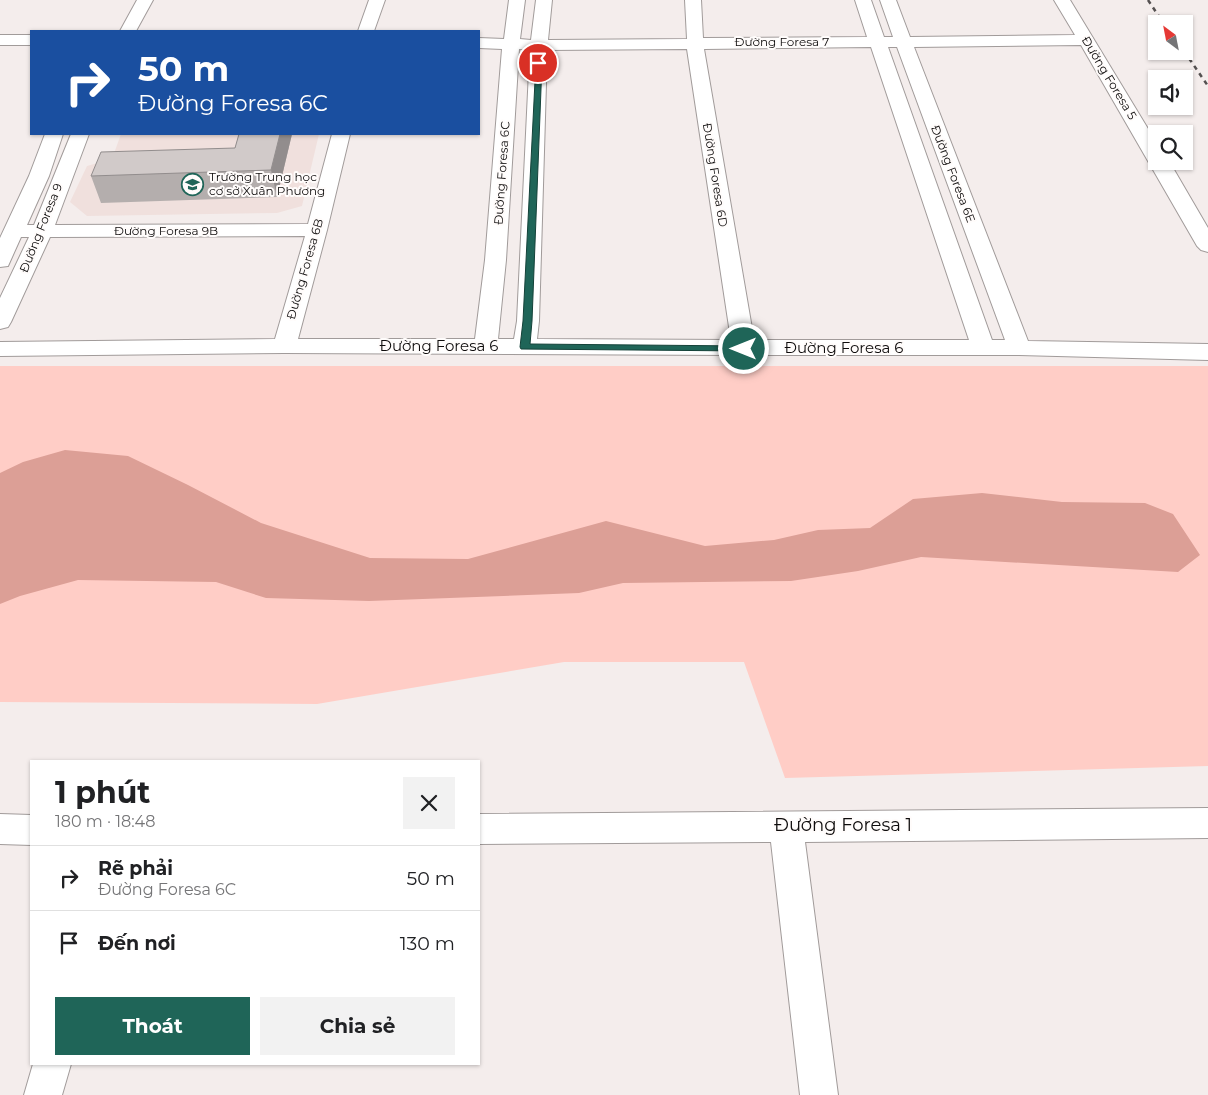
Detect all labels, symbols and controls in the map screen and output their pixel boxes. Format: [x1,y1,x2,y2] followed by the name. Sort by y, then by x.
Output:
[1148,15,1192,60] north arrow
[1148,15,1193,170] map controls
[1079,33,1140,122] street label: Đường Foresa 5
[735,34,829,49] street label: Đường Foresa 7
[517,42,559,84] pin
[138,47,229,90] text: 50 m
[524,49,552,77] icon: arrive
[55,50,120,115] icon: right
[1148,70,1193,115] button: sound
[138,90,328,117] text: Đường Foresa 6C
[490,120,513,225] street label: Đường Foresa 6C
[700,122,731,228] street label: Đường Foresa 6D
[928,123,979,225] street label: Đường Foresa 6E
[1148,125,1193,170] button: search
[209,169,325,198] place label: Trường Trung học cơ sở Xuân Phương
[181,172,205,196] school or university icon: Trường Trung học cơ sở Xuân Phương
[16,181,65,275] street label: Đường Foresa 9
[283,217,326,321] street label: Đường Foresa 6B
[114,223,218,238] street label: Đường Foresa 9B
[717,322,769,374] position arrow
[380,336,498,355] street label: Đường Foresa 6
[785,338,903,357] street label: Đường Foresa 6
[55,774,150,811] text: 1 phút
[403,777,455,829] button: close
[55,812,155,831] text: 180 m · 18:48
[774,814,912,836] street label: Đường Foresa 1
[98,857,173,880] text: Rẽ phải
[55,864,83,892] icon: right
[407,867,455,890] text: 50 m
[98,880,236,899] text: Đường Foresa 6C
[55,929,83,957] icon: arrive
[98,932,176,955] text: Đến nơi
[400,932,455,955] text: 130 m
[55,997,250,1055] button: Thoát
[260,997,455,1055] button: Chia sẻ

